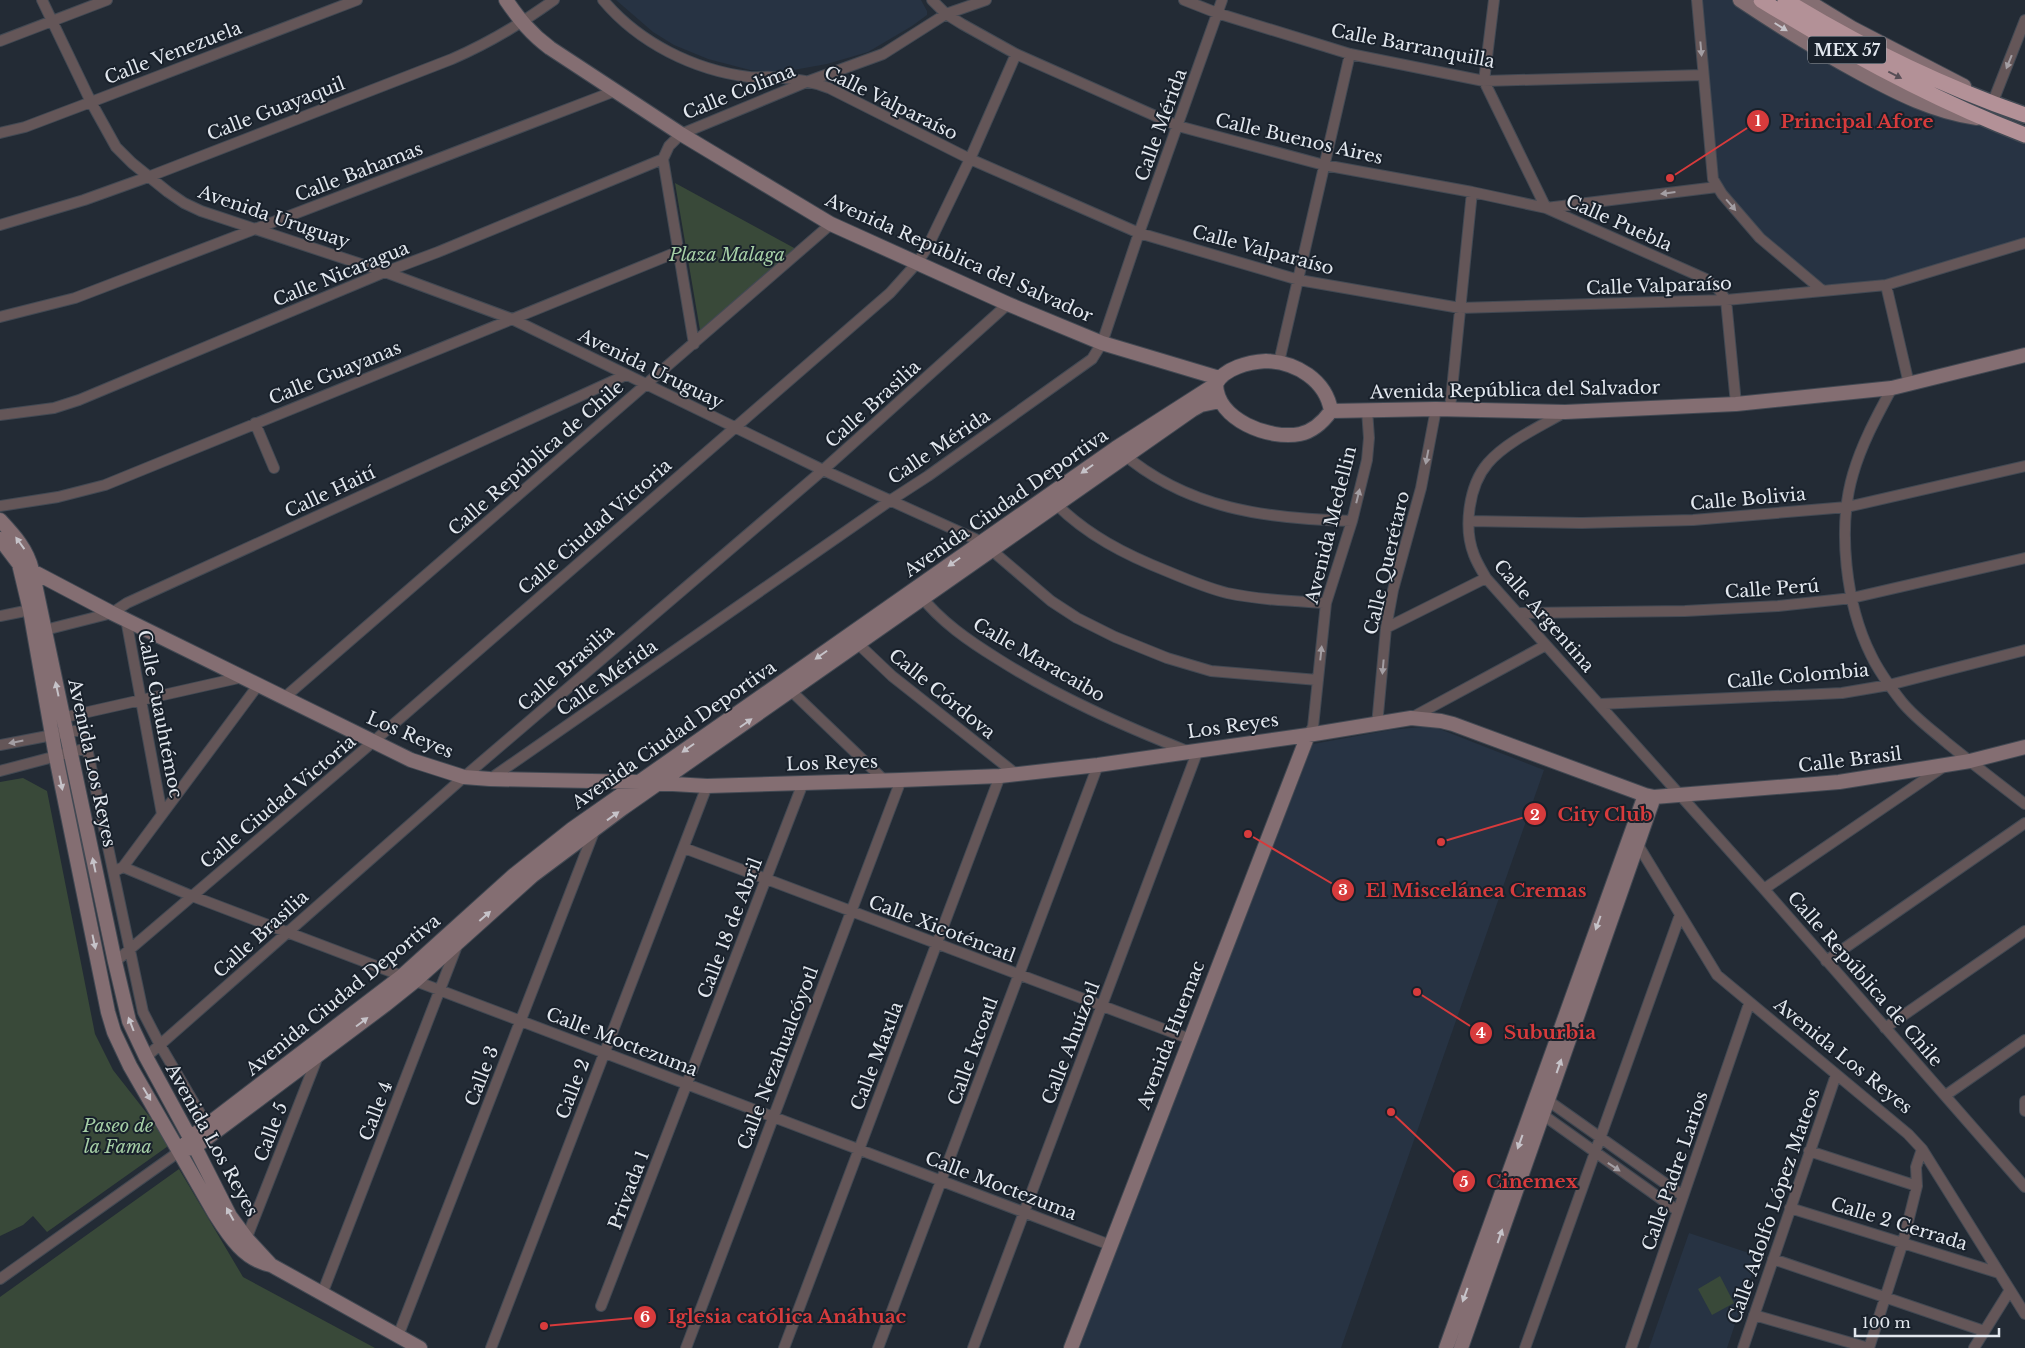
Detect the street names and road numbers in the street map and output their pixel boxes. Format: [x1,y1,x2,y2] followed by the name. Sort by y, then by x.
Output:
[102,17,245,89] street label: Calle Venezuela
[1329,19,1497,73] street label: Calle Barranquilla
[1808,36,1886,64] road number: MEX 57
[680,59,798,125] street label: Calle Colima
[821,61,961,145] street label: Calle Valparaíso
[1130,66,1192,184] street label: Calle Mérida
[204,73,348,145] street label: Calle Guayaquil
[1213,109,1385,169] street label: Calle Buenos Aires
[292,138,426,206] street label: Calle Bahamas
[194,180,353,253] street label: Avenida Uruguay
[821,188,1097,327] street label: Avenida República del Salvador
[1562,190,1676,256] street label: Calle Puebla
[1190,220,1336,280] street label: Calle Valparaíso
[270,237,412,311] street label: Calle Nicaragua
[1586,272,1732,300] street label: Calle Valparaíso
[574,324,728,414] street label: Avenida Uruguay
[266,336,404,410] street label: Calle Guayanas
[821,356,925,452] street label: Calle Brasilia
[444,376,628,540] street label: Calle República de Chile
[1369,376,1661,404] street label: Avenida República del Salvador
[884,405,994,489] street label: Calle Mérida
[899,424,1112,583] street label: Avenida Ciudad Deportiva
[1301,444,1361,607] street label: Avenida Medellin
[514,454,676,600] street label: Calle Ciudad Victoria
[281,461,380,523] street label: Calle Haití
[1689,483,1807,515] street label: Calle Bolivia
[1360,489,1414,637] street label: Calle Querétaro
[1489,555,1599,677] street label: Calle Argentina
[1724,575,1820,603] street label: Calle Perú
[969,613,1109,707] street label: Calle Maracaibo
[513,620,619,716] street label: Calle Brasilia
[133,628,187,800] street label: Calle Cuauhtémoc
[552,635,662,721] street label: Calle Mérida
[884,644,1000,744] street label: Calle Córdova
[567,656,780,815] street label: Avenida Ciudad Deportiva
[1726,659,1870,693] street label: Calle Colombia
[63,676,121,849] street label: Avenida Los Reyes
[363,707,457,763] street label: Los Reyes
[1186,709,1280,743] street label: Los Reyes
[196,731,360,873] street label: Calle Ciudad Victoria
[1797,743,1903,777] street label: Calle Brasil
[786,750,878,776] street label: Los Reyes
[693,854,767,1001] street label: Calle 18 de Abril
[209,886,313,982] street label: Calle Brasilia
[1783,887,1947,1071] street label: Calle República de Chile
[866,891,1019,967] street label: Calle Xicoténcatl
[241,910,445,1081] street label: Avenida Ciudad Deportiva
[1132,957,1210,1113] street label: Avenida Huemac
[733,963,823,1153] street label: Calle Nezahualcóyotl
[1037,978,1105,1108] street label: Calle Ahuízotl
[1769,993,1917,1118] street label: Avenida Los Reyes
[943,994,1003,1108] street label: Calle Ixcoatl
[846,998,908,1114] street label: Calle Maxtla
[543,1003,701,1081] street label: Calle Moctezuma
[460,1043,504,1109] street label: Calle 3
[551,1056,595,1122] street label: Calle 2
[160,1059,263,1220] street label: Avenida Los Reyes
[355,1078,397,1144] street label: Calle 4
[1723,1085,1825,1327] street label: Calle Adolfo López Mateos
[1637,1088,1713,1254] street label: Calle Padre Larios
[250,1099,292,1165] street label: Calle 5
[604,1147,654,1233] street label: Privada 1
[922,1147,1080,1225] street label: Calle Moctezuma
[1828,1193,1970,1255] street label: Calle 2 Cerrada

